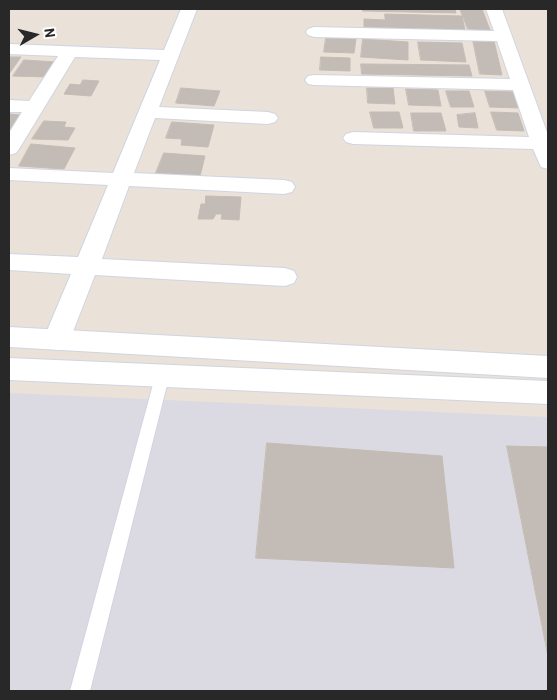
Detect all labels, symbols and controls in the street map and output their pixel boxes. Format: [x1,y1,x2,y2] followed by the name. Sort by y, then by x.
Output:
[10,10,60,60] north arrow
[41,27,59,39] text: N

